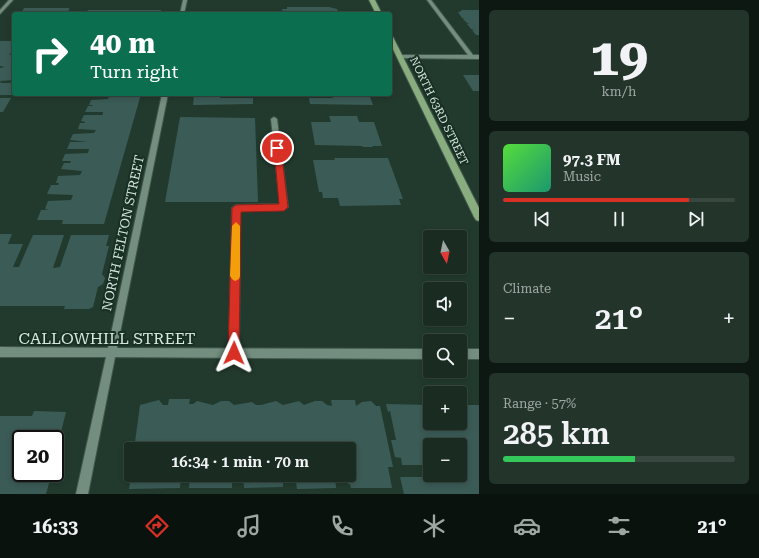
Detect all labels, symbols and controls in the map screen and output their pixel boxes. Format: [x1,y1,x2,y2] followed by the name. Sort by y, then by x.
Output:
[90,27,155,60] text: 40 m
[590,27,648,88] text: 19
[24,28,76,80] icon: right
[407,55,471,167] street label: NORTH 63RD STREET
[90,61,178,82] text: Turn right
[602,84,636,99] text: km/h
[260,131,294,165] pin
[266,137,288,159] icon: arrive
[563,151,620,169] text: 97.3 FM
[99,153,147,312] street label: NORTH FELTON STREET
[563,169,601,184] text: Music
[531,208,553,230] icon: previous
[608,208,630,230] icon: pause
[685,208,707,230] icon: next
[423,230,467,274] north arrow
[423,230,467,482] map controls
[503,281,551,296] text: Climate
[423,282,467,326] button: sound
[595,301,643,336] text: 21°
[503,306,515,331] text: −
[723,306,735,331] text: +
[18,329,196,348] street label: CALLOWHILL STREET
[213,332,255,374] position arrow
[423,334,467,378] button: search
[423,386,467,430] button: +
[503,396,576,411] text: Range · 57%
[503,416,610,451] text: 285 km
[12,430,64,482] speed limit sign: 20
[423,438,467,482] button: −
[171,453,309,471] text: 16:34 · 1 min · 70 m
[143,512,171,540] icon: directions
[235,512,263,540] icon: music
[328,512,356,540] icon: phone
[420,512,448,540] icon: climate
[513,512,541,540] icon: car
[605,512,633,540] icon: filters
[32,516,78,537] text: 16:33
[698,516,727,537] text: 21°

